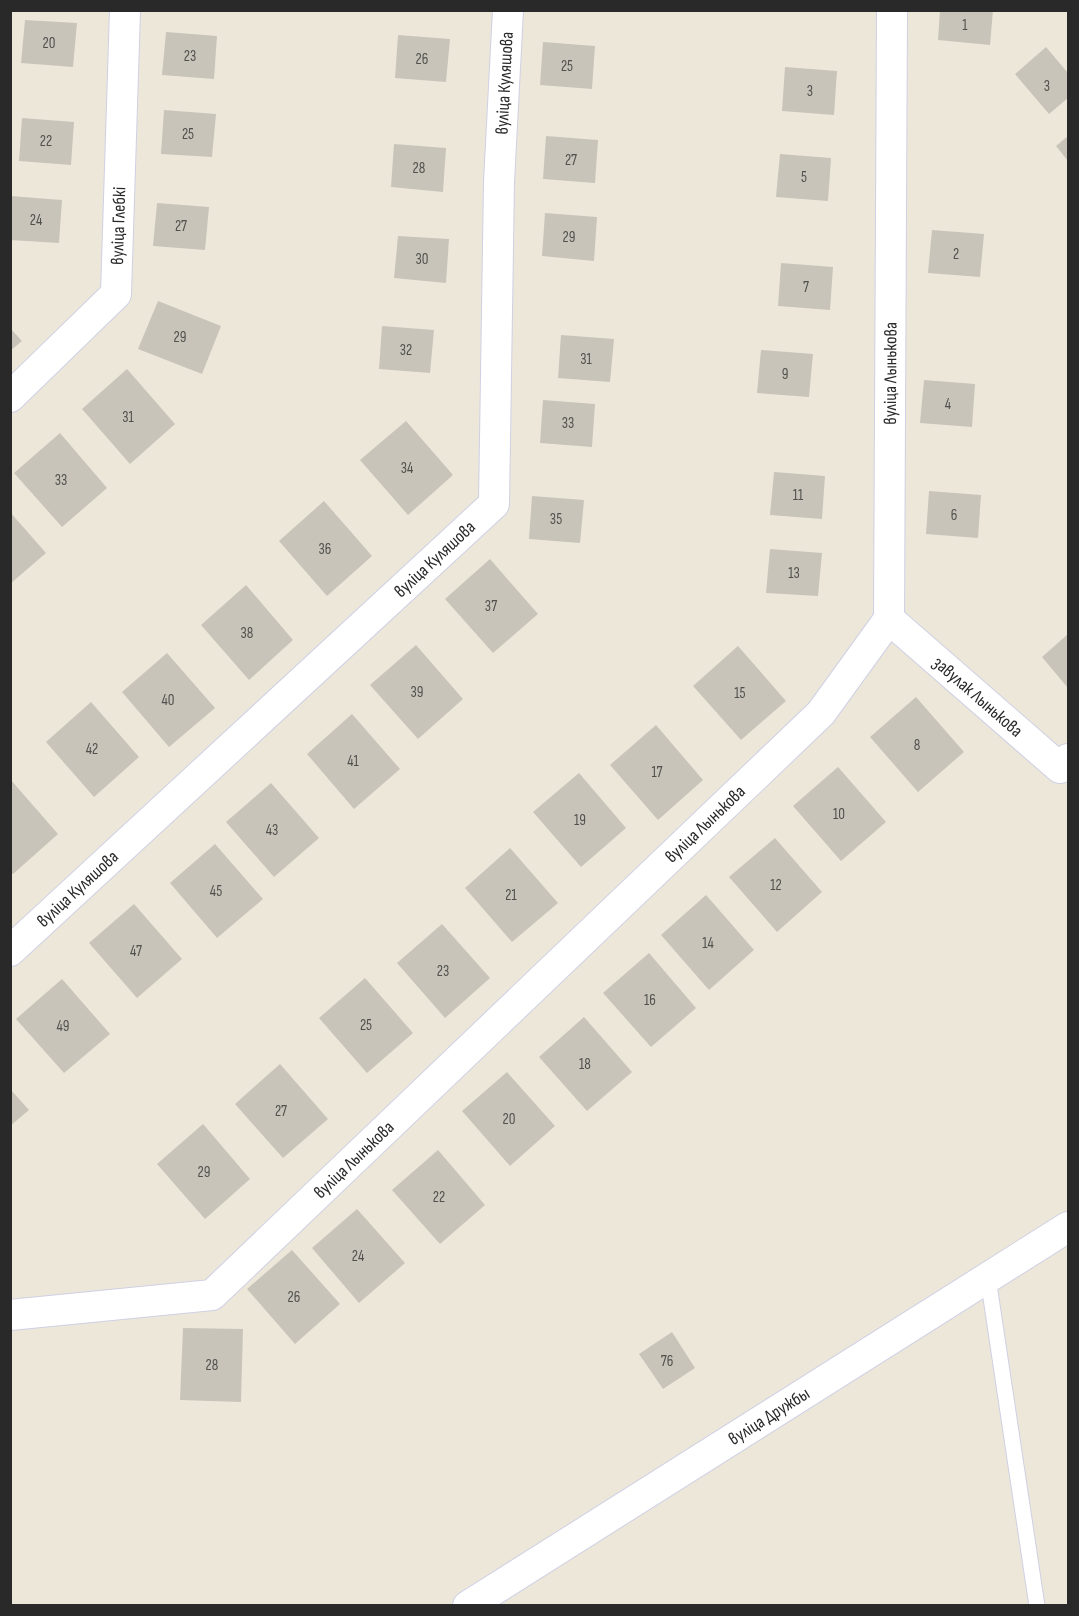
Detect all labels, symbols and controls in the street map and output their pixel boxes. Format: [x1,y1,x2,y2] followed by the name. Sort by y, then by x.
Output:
[962,16,968,35] house number: 1
[492,31,518,135] street label: вуліца Куляшова
[43,34,55,53] house number: 20
[184,47,196,66] house number: 23
[416,50,428,69] house number: 26
[561,57,573,76] house number: 25
[1044,77,1050,96] house number: 3
[807,82,813,101] house number: 3
[182,125,194,144] house number: 25
[40,132,52,151] house number: 22
[565,151,577,170] house number: 27
[413,159,425,178] house number: 28
[801,168,807,187] house number: 5
[107,186,130,265] street label: вуліца Глебкі
[30,211,42,230] house number: 24
[175,217,187,236] house number: 27
[563,228,575,247] house number: 29
[953,245,959,264] house number: 2
[416,250,428,269] house number: 30
[803,278,809,297] house number: 7
[880,322,901,425] street label: вуліца Лынькова
[174,328,186,347] house number: 29
[400,341,412,360] house number: 32
[580,350,593,369] house number: 31
[782,365,788,384] house number: 9
[945,395,951,414] house number: 4
[122,408,135,427] house number: 31
[562,414,574,433] house number: 33
[401,459,413,478] house number: 34
[55,471,67,490] house number: 33
[793,486,804,505] house number: 11
[951,506,957,525] house number: 6
[550,510,562,529] house number: 35
[390,517,480,602] street label: вуліца Куляшова
[319,540,331,559] house number: 36
[788,564,800,583] house number: 13
[485,597,497,616] house number: 37
[241,624,253,643] house number: 38
[929,652,1027,742] street label: завулак Лынькова
[411,683,423,702] house number: 39
[734,684,746,703] house number: 15
[162,691,174,710] house number: 40
[914,736,920,755] house number: 8
[86,740,98,759] house number: 42
[347,752,360,771] house number: 41
[651,763,663,782] house number: 17
[661,781,750,867] street label: вуліца Лынькова
[833,805,845,824] house number: 10
[574,811,586,830] house number: 19
[266,821,278,840] house number: 43
[33,846,123,932] street label: вуліца Куляшова
[770,876,782,895] house number: 12
[210,882,222,901] house number: 45
[505,886,517,905] house number: 21
[702,934,714,953] house number: 14
[130,942,142,961] house number: 47
[437,962,449,981] house number: 23
[644,991,656,1010] house number: 16
[360,1016,372,1035] house number: 25
[57,1017,69,1036] house number: 49
[579,1055,591,1074] house number: 18
[275,1102,287,1121] house number: 27
[503,1110,515,1129] house number: 20
[310,1117,398,1203] street label: вуліца Лынькова
[198,1163,210,1182] house number: 29
[433,1188,445,1207] house number: 22
[352,1247,364,1266] house number: 24
[288,1288,300,1307] house number: 26
[661,1352,673,1371] house number: 76
[206,1356,218,1375] house number: 28
[725,1383,814,1450] street label: вуліца Дружбы

